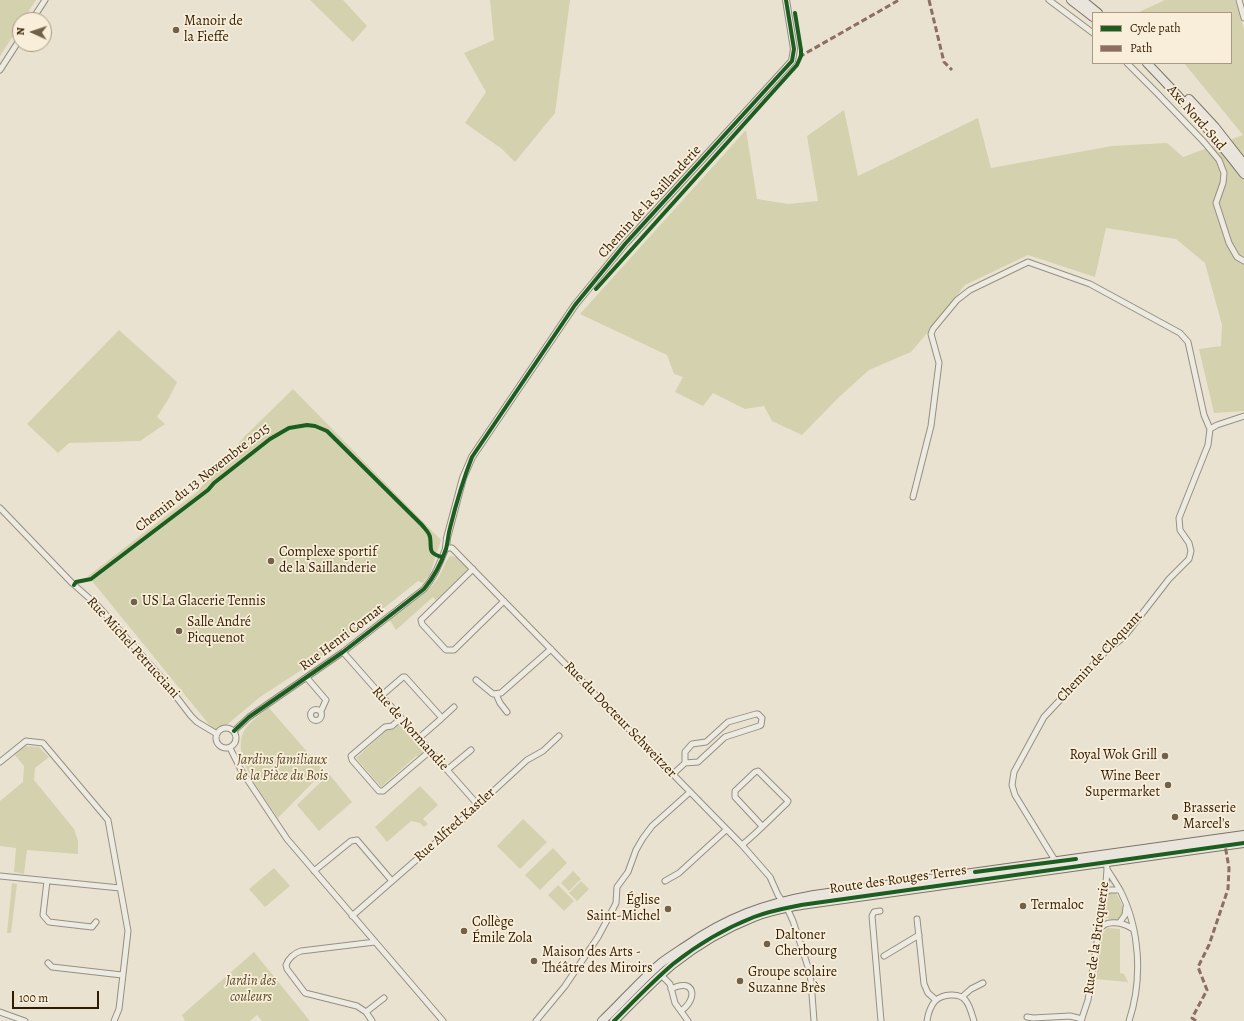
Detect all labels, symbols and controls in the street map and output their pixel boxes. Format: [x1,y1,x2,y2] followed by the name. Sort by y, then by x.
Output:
[12,12,52,52] north arrow
[1092,12,1232,64] legend
[184,14,243,46] place label: Manoir de la Fieffe
[1130,20,1181,36] text: Cycle path
[171,25,181,35] marker: Manoir de la Fieffe
[13,27,28,36] text: N
[1130,40,1152,56] text: Path
[1163,82,1229,154] street label: Axe Nord-Sud
[595,142,705,262] street label: Chemin de la Saillanderie
[132,420,274,536] street label: Chemin du 13 Novembre 2015
[279,545,377,578] place label: Complexe sportif de la Saillanderie
[266,556,276,566] marker: Complexe sportif de la Saillanderie
[83,594,183,702] street label: Rue Michel Petrucciani
[142,594,266,610] place label: US La Glacerie Tennis
[129,597,139,607] marker: US La Glacerie Tennis
[297,601,387,675] street label: Rue Henri Cornat
[1054,608,1146,706] street label: Chemin de Cloquant
[187,615,251,648] place label: Salle André Picquenot
[174,626,184,636] marker: Salle André Picquenot
[560,658,680,782] street label: Rue du Docteur Schweitzer
[368,684,452,774] street label: Rue de Normandie
[1069,748,1157,764] place label: Royal Wok Grill
[1160,751,1170,761] marker: Royal Wok Grill
[236,753,328,786] park label: Jardins familiaux de la Pièce du Bois
[1085,769,1160,802] place label: Wine Beer Supermarket
[1163,780,1173,790] marker: Wine Beer Supermarket
[411,784,499,866] street label: Rue Alfred Kastler
[1183,801,1236,834] place label: Brasserie Marcel's
[1170,812,1180,822] marker: Brasserie Marcel's
[828,862,968,898] street label: Route des Rouges Terres
[1081,880,1113,996] street label: Rue de la Bricquerie
[586,893,660,926] place label: Église Saint-Michel
[1031,898,1084,914] place label: Termaloc
[1018,901,1028,911] marker: Termaloc
[663,904,673,914] marker: Église Saint-Michel
[472,915,532,948] place label: Collège Émile Zola
[459,926,469,936] marker: Collège Émile Zola
[775,928,837,960] place label: Daltoner Cherbourg
[762,939,772,949] marker: Daltoner Cherbourg
[542,945,653,978] place label: Maison des Arts - Théâtre des Miroirs
[529,956,539,966] marker: Maison des Arts - Théâtre des Miroirs
[748,965,837,998] place label: Groupe scolaire Suzanne Brès
[226,974,276,1006] park label: Jardin des couleurs
[735,976,745,986] marker: Groupe scolaire Suzanne Brès
[14,983,101,1009] scale bar
[19,990,48,1006] text: 100 m

